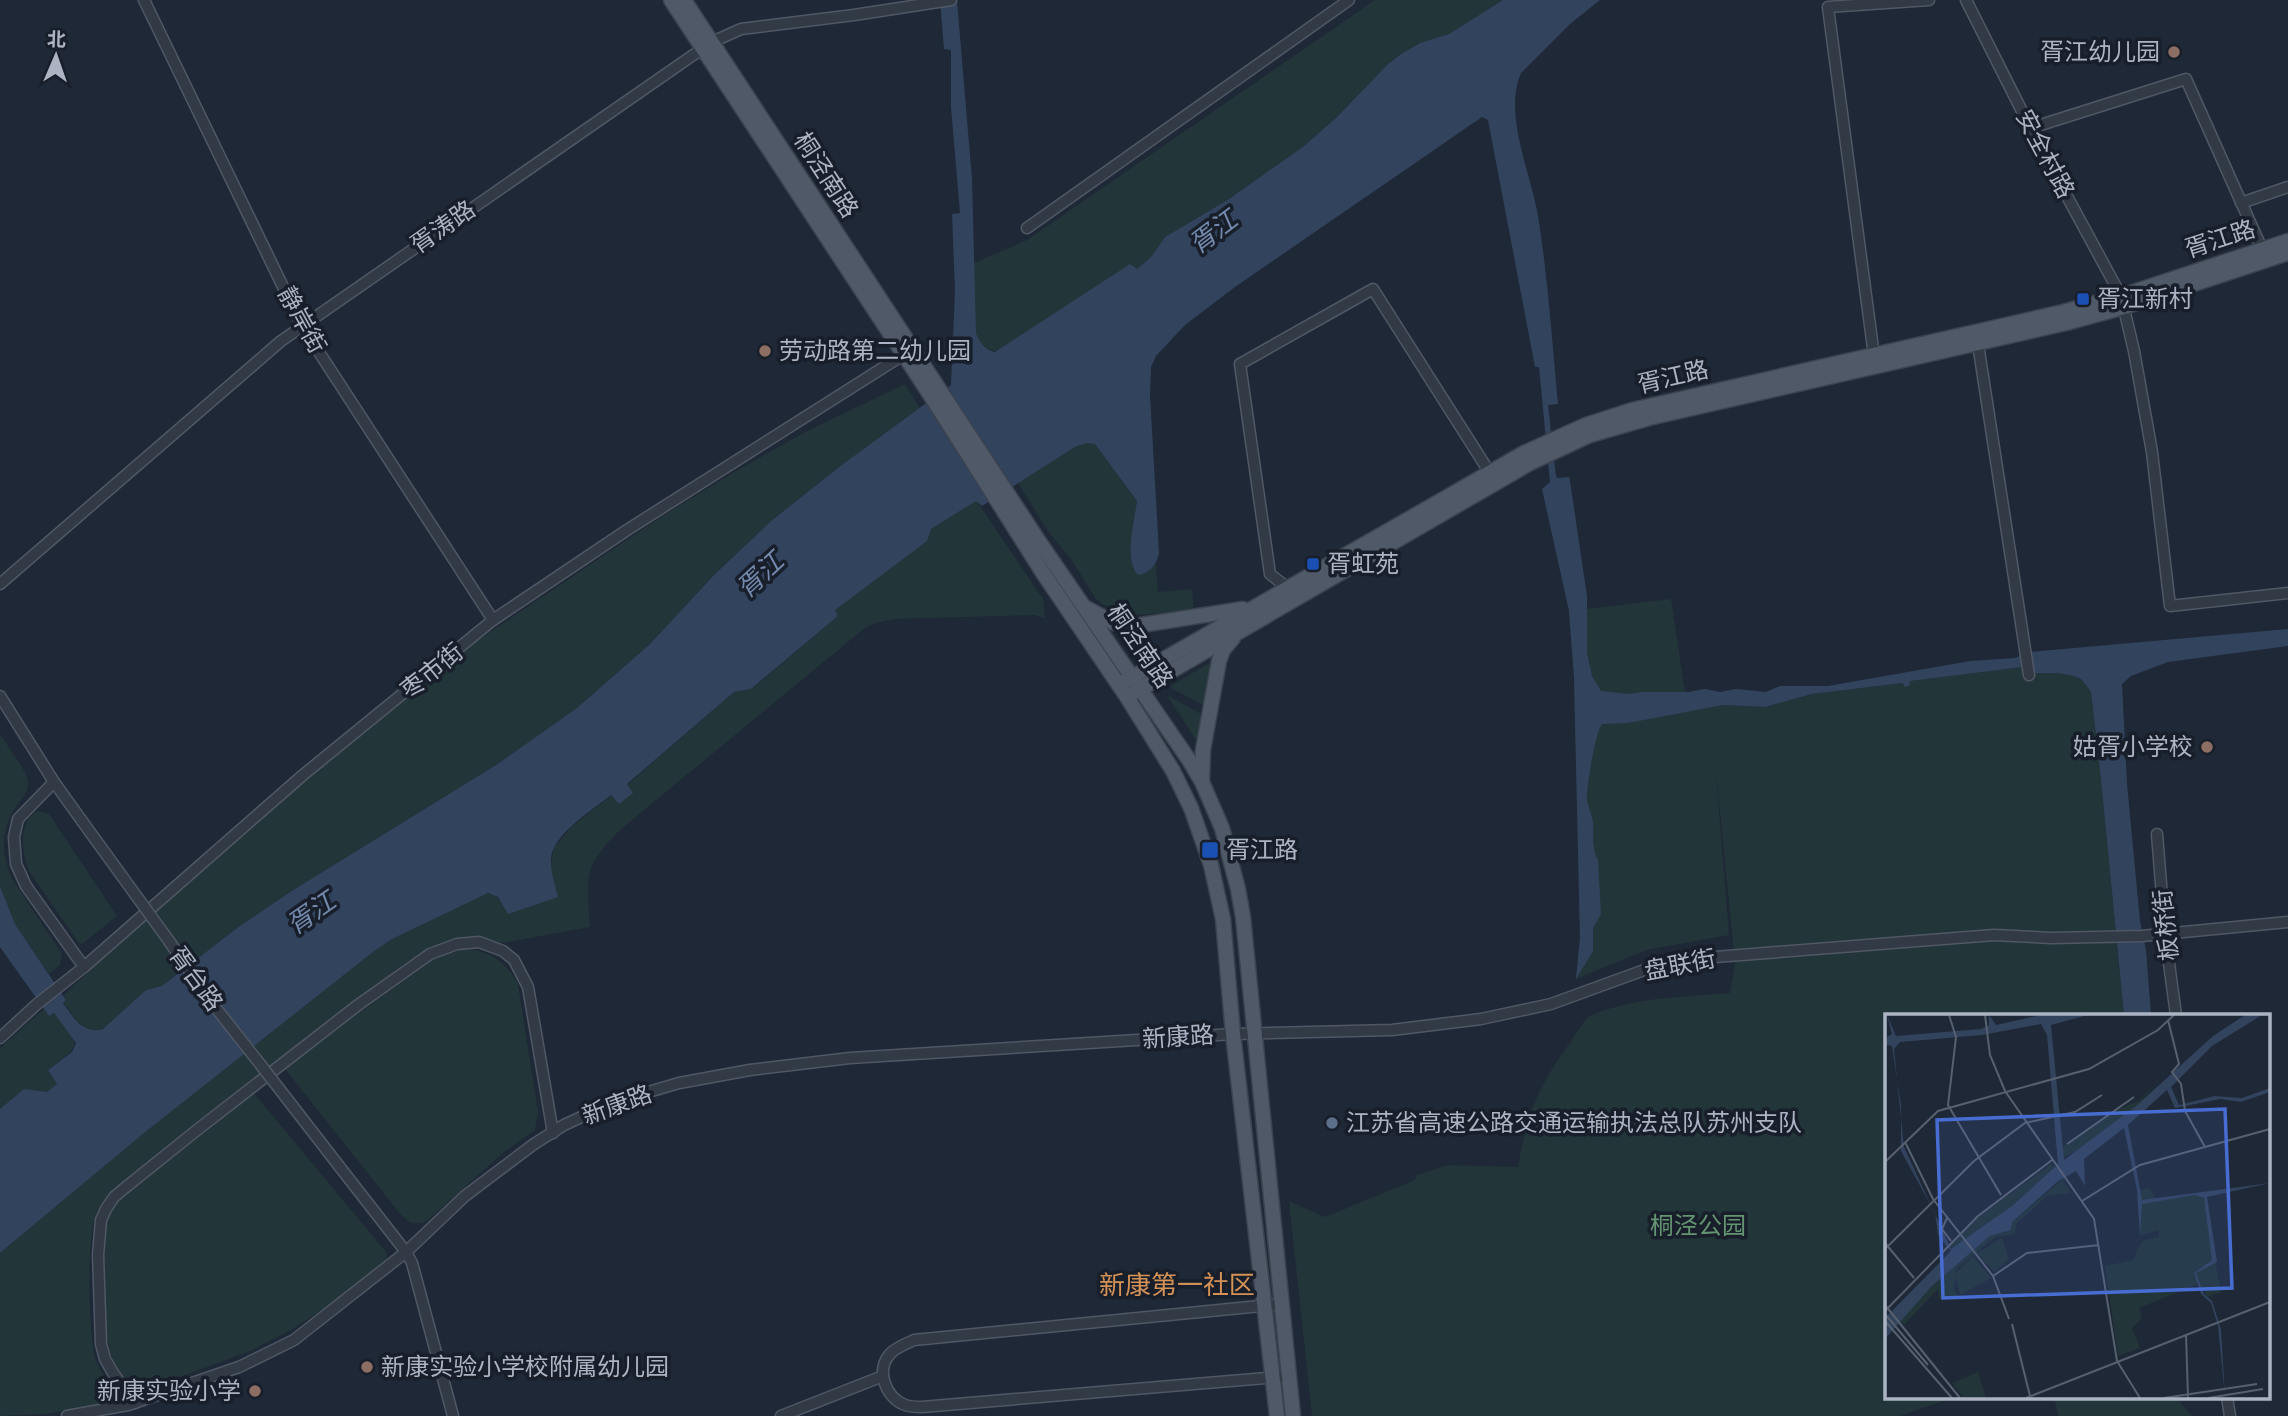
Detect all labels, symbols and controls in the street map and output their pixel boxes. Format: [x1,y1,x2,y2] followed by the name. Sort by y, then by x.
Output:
[21,21,91,91] north arrow
[47,29,66,51] text: 北
[2040,38,2160,67] place label: 胥江幼儿园
[2166,44,2182,60] marker: 胥江幼儿园
[2009,105,2080,203] street label: 安全村路
[787,127,864,223] street label: 桐泾南路
[405,195,481,260] street label: 胥涛路
[1183,203,1246,260] water label: 胥江
[2181,215,2259,264] street label: 胥江路
[271,282,332,359] street label: 静岸街
[2097,285,2193,314] place label: 胥江新村
[2075,291,2091,307] marker: 胥江新村
[779,337,971,366] place label: 劳动路第二幼儿园
[757,343,773,359] marker: 劳动路第二幼儿园
[1635,355,1711,400] street label: 胥江路
[731,544,792,604] water label: 胥江
[1327,550,1399,579] place label: 胥虹苑
[1305,556,1321,572] marker: 胥虹苑
[1101,598,1178,694] street label: 桐泾南路
[395,637,469,705] street label: 枣市街
[2073,733,2193,762] place label: 姑胥小学校
[2199,739,2215,755] marker: 姑胥小学校
[1226,836,1298,865] place label: 胥江路
[1200,840,1220,860] marker: 胥江路
[281,884,344,941] water label: 胥江
[2148,888,2185,962] street label: 板桥街
[163,942,228,1017] street label: 胥台路
[1642,944,1718,987] street label: 盘联街
[1885,1014,2270,1398] inset map
[1141,1021,1215,1054] street label: 新康路
[578,1080,656,1131] street label: 新康路
[1346,1109,1802,1138] place label: 江苏省高速公路交通运输执法总队苏州支队
[1324,1115,1340,1131] marker: 江苏省高速公路交通运输执法总队苏州支队
[1650,1212,1746,1241] park label: 桐泾公园
[1099,1270,1255,1301] district label: 新康第一社区
[381,1353,669,1382] place label: 新康实验小学校附属幼儿园
[359,1359,375,1375] marker: 新康实验小学校附属幼儿园
[97,1377,241,1406] place label: 新康实验小学
[247,1383,263,1399] marker: 新康实验小学

